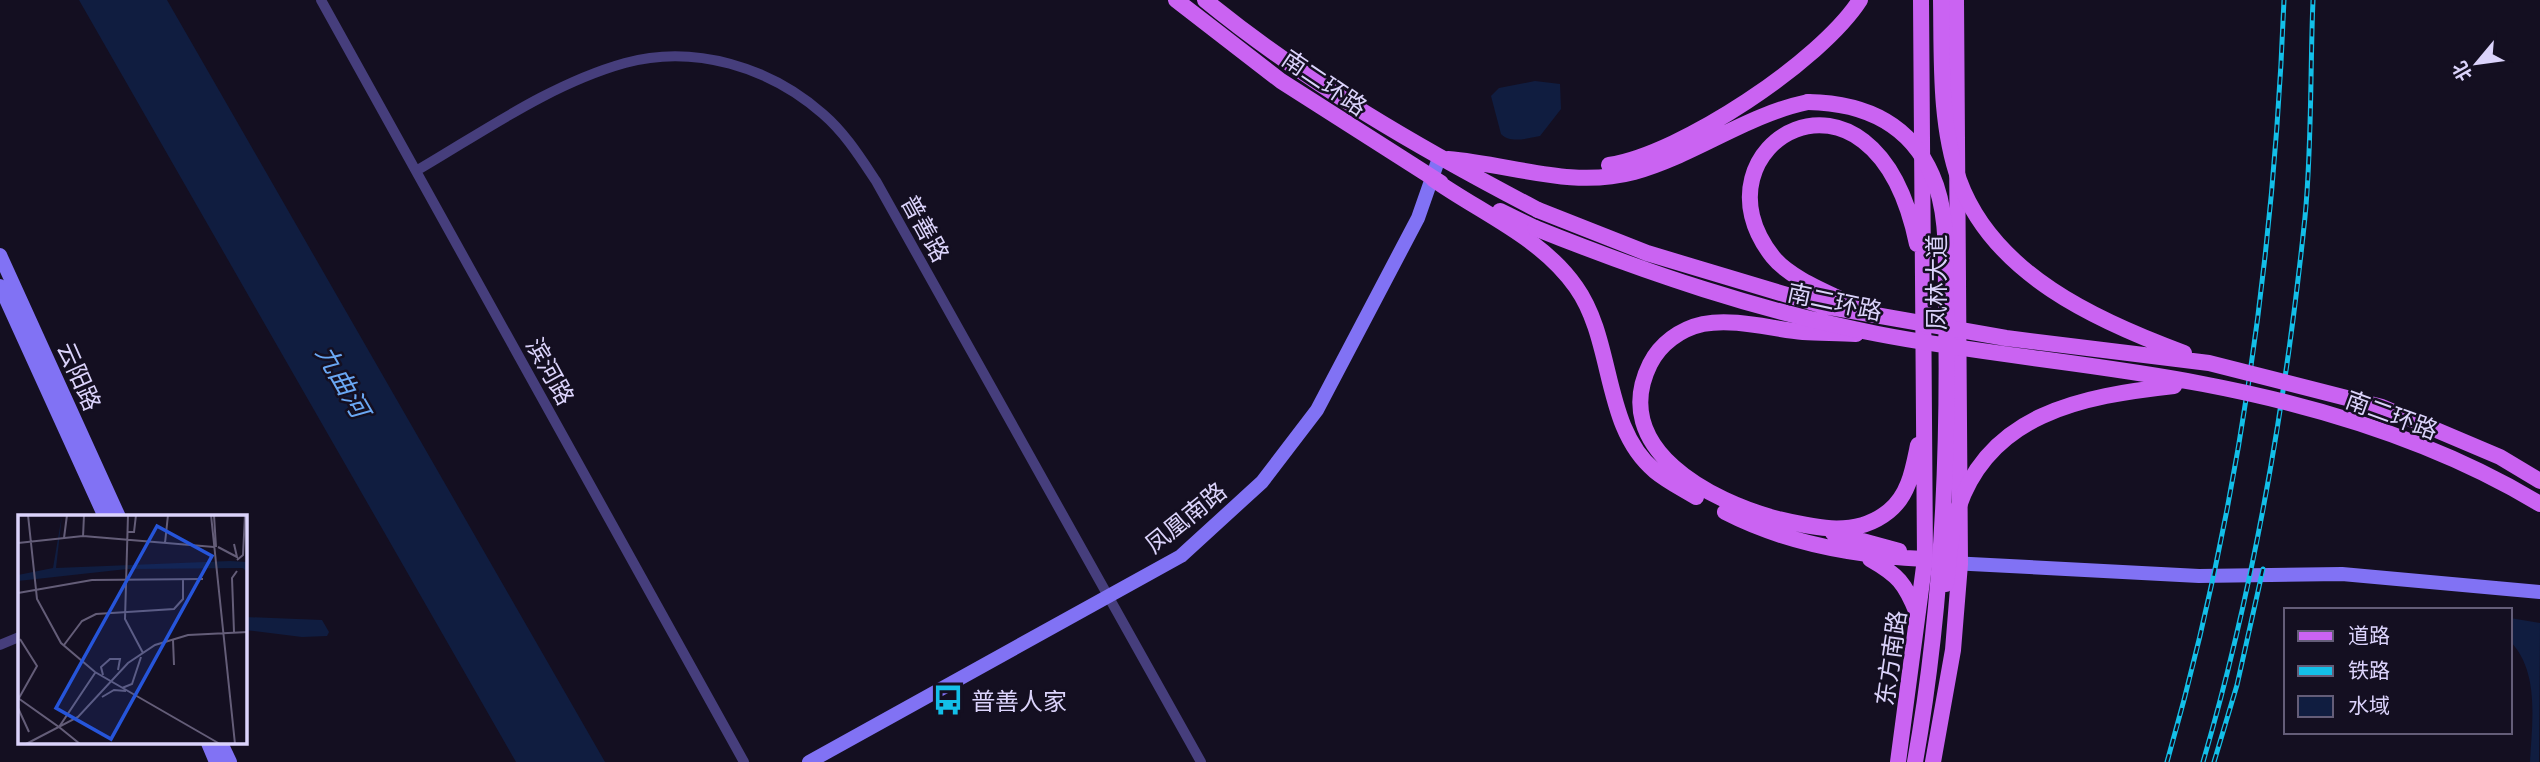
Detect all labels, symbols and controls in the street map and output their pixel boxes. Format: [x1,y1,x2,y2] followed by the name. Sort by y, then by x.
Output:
[2442,28,2512,98] north arrow
[1277,43,1373,121] street label: 南二环路
[2447,58,2476,85] text: 北
[896,189,956,267] street label: 普善路
[1921,234,1950,330] street label: 凤林大道
[1785,277,1885,325] street label: 南二环路
[521,332,581,410] street label: 滨河路
[52,337,108,415] street label: 云阳路
[310,339,378,427] water label: 九曲河
[2342,384,2442,444] street label: 南二环路
[1139,476,1231,558] street label: 凤凰南路
[18,515,247,744] inset map
[1869,608,1911,708] street label: 东方南路
[2284,608,2512,734] legend
[2348,622,2390,648] text: 道路
[2348,657,2390,683] text: 铁路
[931,683,965,717] bus stop icon: 普善人家
[971,686,1067,715] place label: 普善人家
[2348,692,2390,718] text: 水域

